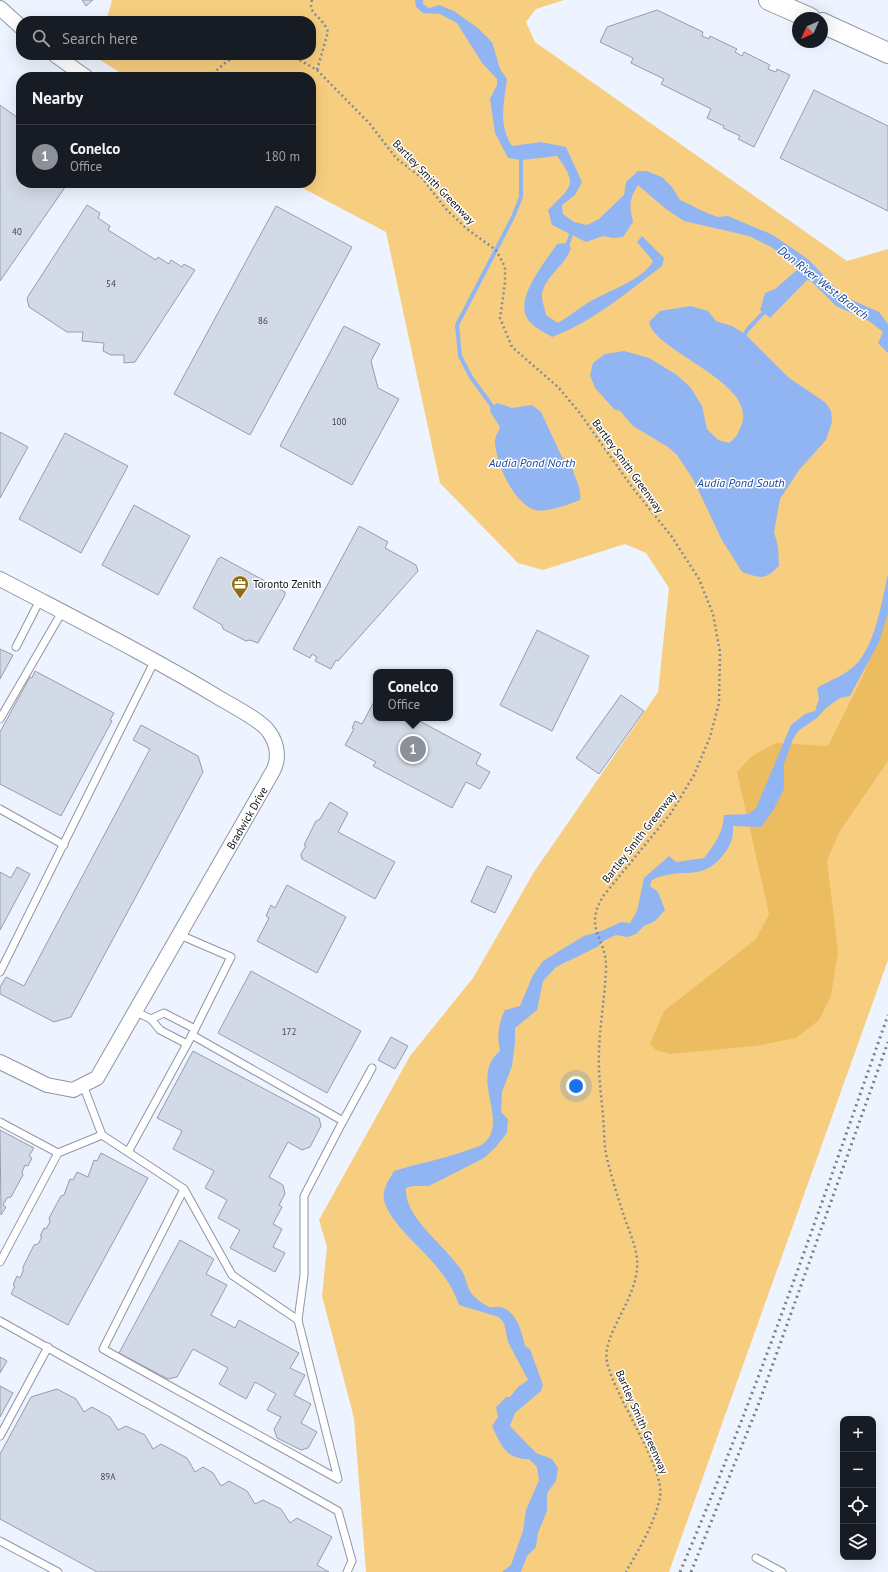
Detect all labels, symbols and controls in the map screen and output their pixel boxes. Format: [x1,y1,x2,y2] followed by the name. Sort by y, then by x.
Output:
[792,12,828,48] north arrow
[16,16,316,60] search box
[30,27,52,49] icon: search
[62,29,138,48] text: Search here
[32,87,83,109] text: Nearby
[390,137,479,228] street label: Bartley Smith Greenway
[70,139,120,158] text: Conelco
[41,148,49,165] text: 1
[265,148,300,165] text: 180 m
[70,158,102,175] text: Office
[12,226,22,237] house number: 40
[775,243,872,323] water label: Don River West Branch
[106,278,116,289] house number: 54
[258,315,268,326] house number: 86
[332,416,346,427] house number: 100
[589,416,667,516] street label: Bartley Smith Greenway
[488,455,575,470] water label: Audia Pond North
[696,475,785,490] water label: Audia Pond South
[230,574,250,599] office icon: Toronto Zenith
[253,577,321,591] place label: Toronto Zenith
[373,669,453,721] popup
[388,677,438,696] text: Conelco
[388,696,420,713] text: Office
[400,734,426,764] pin: 1
[223,784,271,852] street label: Bradwick Drive
[599,788,680,886] street label: Bartley Smith Greenway
[282,1026,296,1037] house number: 172
[566,1076,586,1096] your location
[613,1368,672,1477] street label: Bartley Smith Greenway
[840,1416,876,1560] map controls
[840,1416,876,1452] button: +
[840,1452,876,1488] button: −
[100,1471,116,1482] house number: 89A
[840,1488,876,1524] button: locate
[840,1524,876,1560] button: layers

